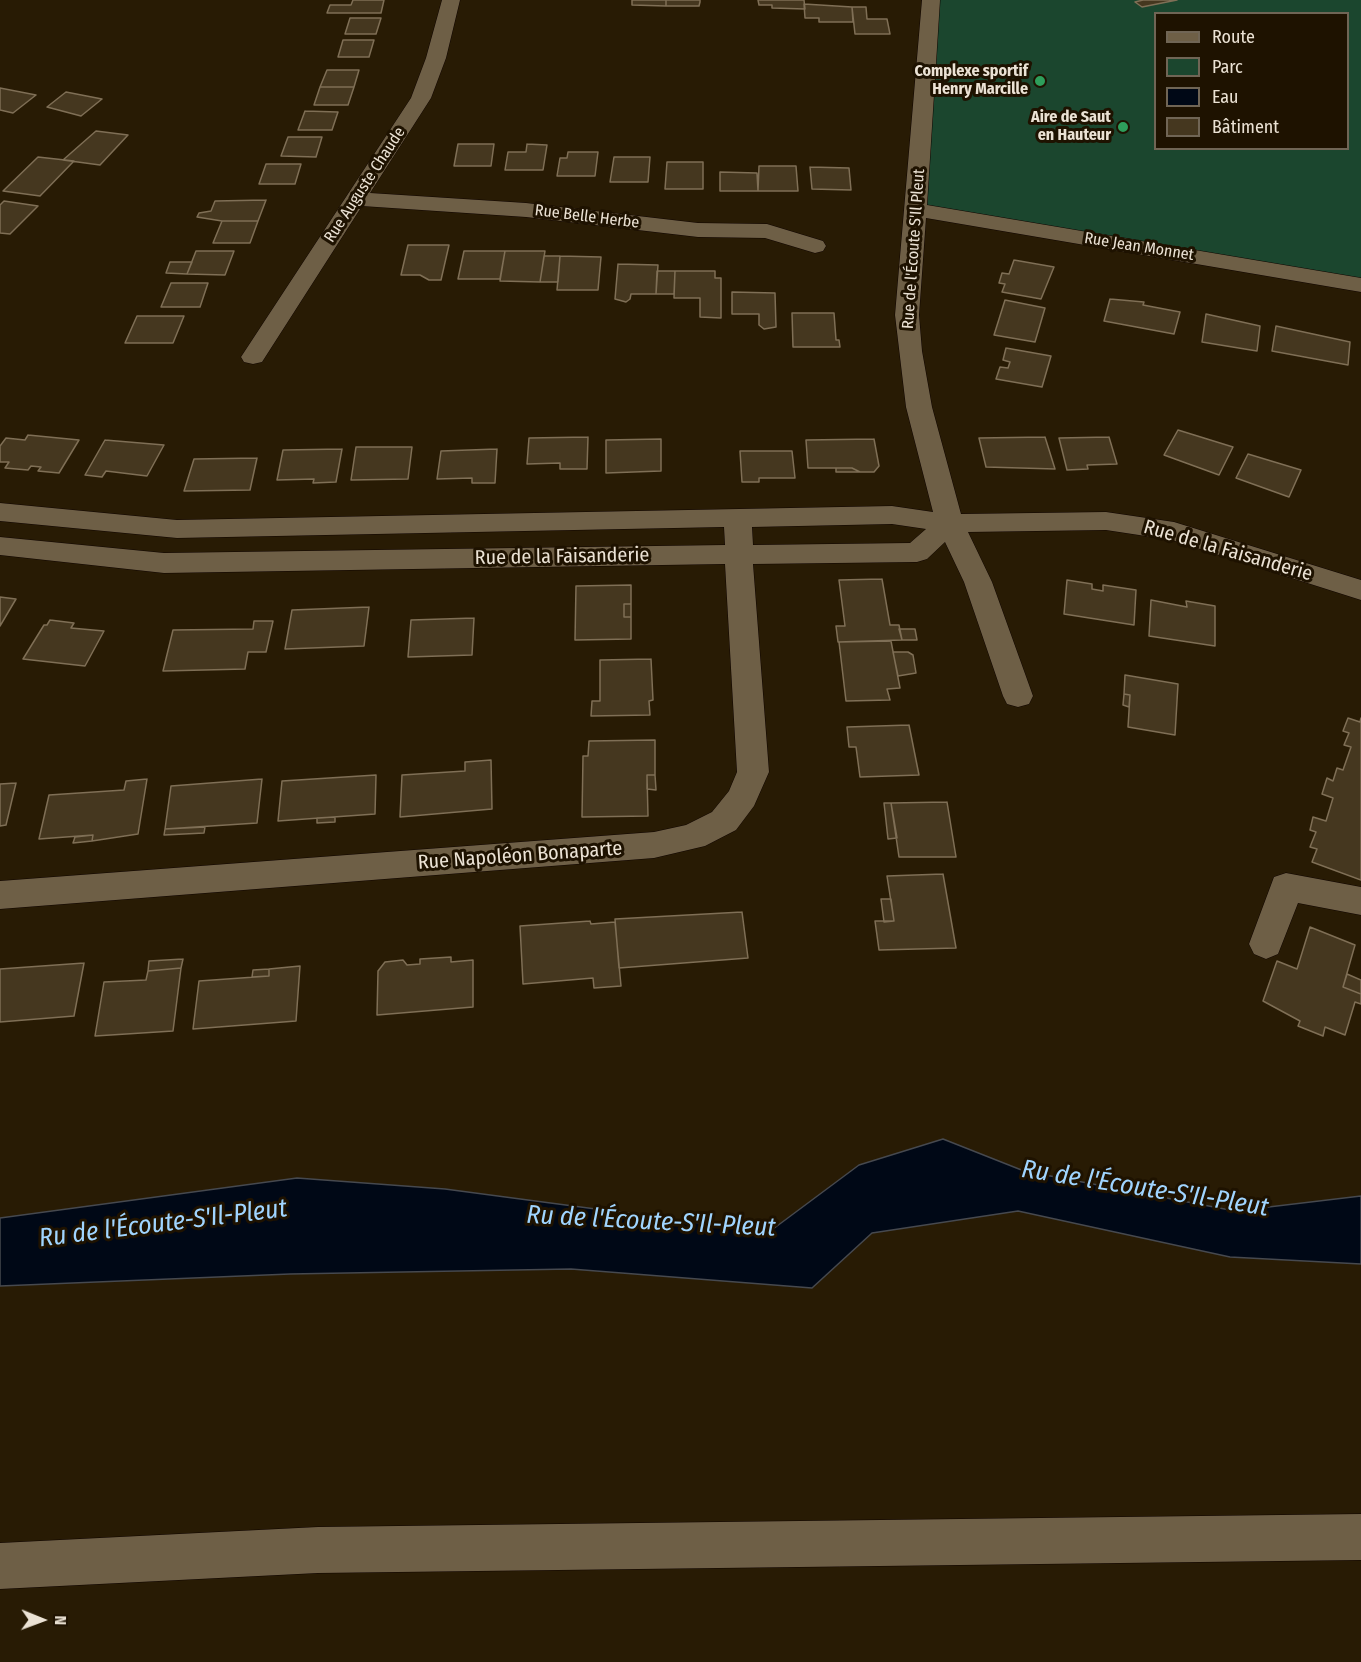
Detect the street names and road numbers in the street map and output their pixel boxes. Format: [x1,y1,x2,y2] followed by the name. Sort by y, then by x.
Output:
[321,124,409,246] street label: Rue Auguste Chaude
[899,168,929,330] street label: Rue de l'Écoute S'Il Pleut
[534,201,640,233] street label: Rue Belle Herbe
[1083,229,1195,265] street label: Rue Jean Monnet
[1141,515,1315,587] street label: Rue de la Faisanderie
[475,543,649,571] street label: Rue de la Faisanderie
[417,837,623,875] street label: Rue Napoléon Bonaparte

